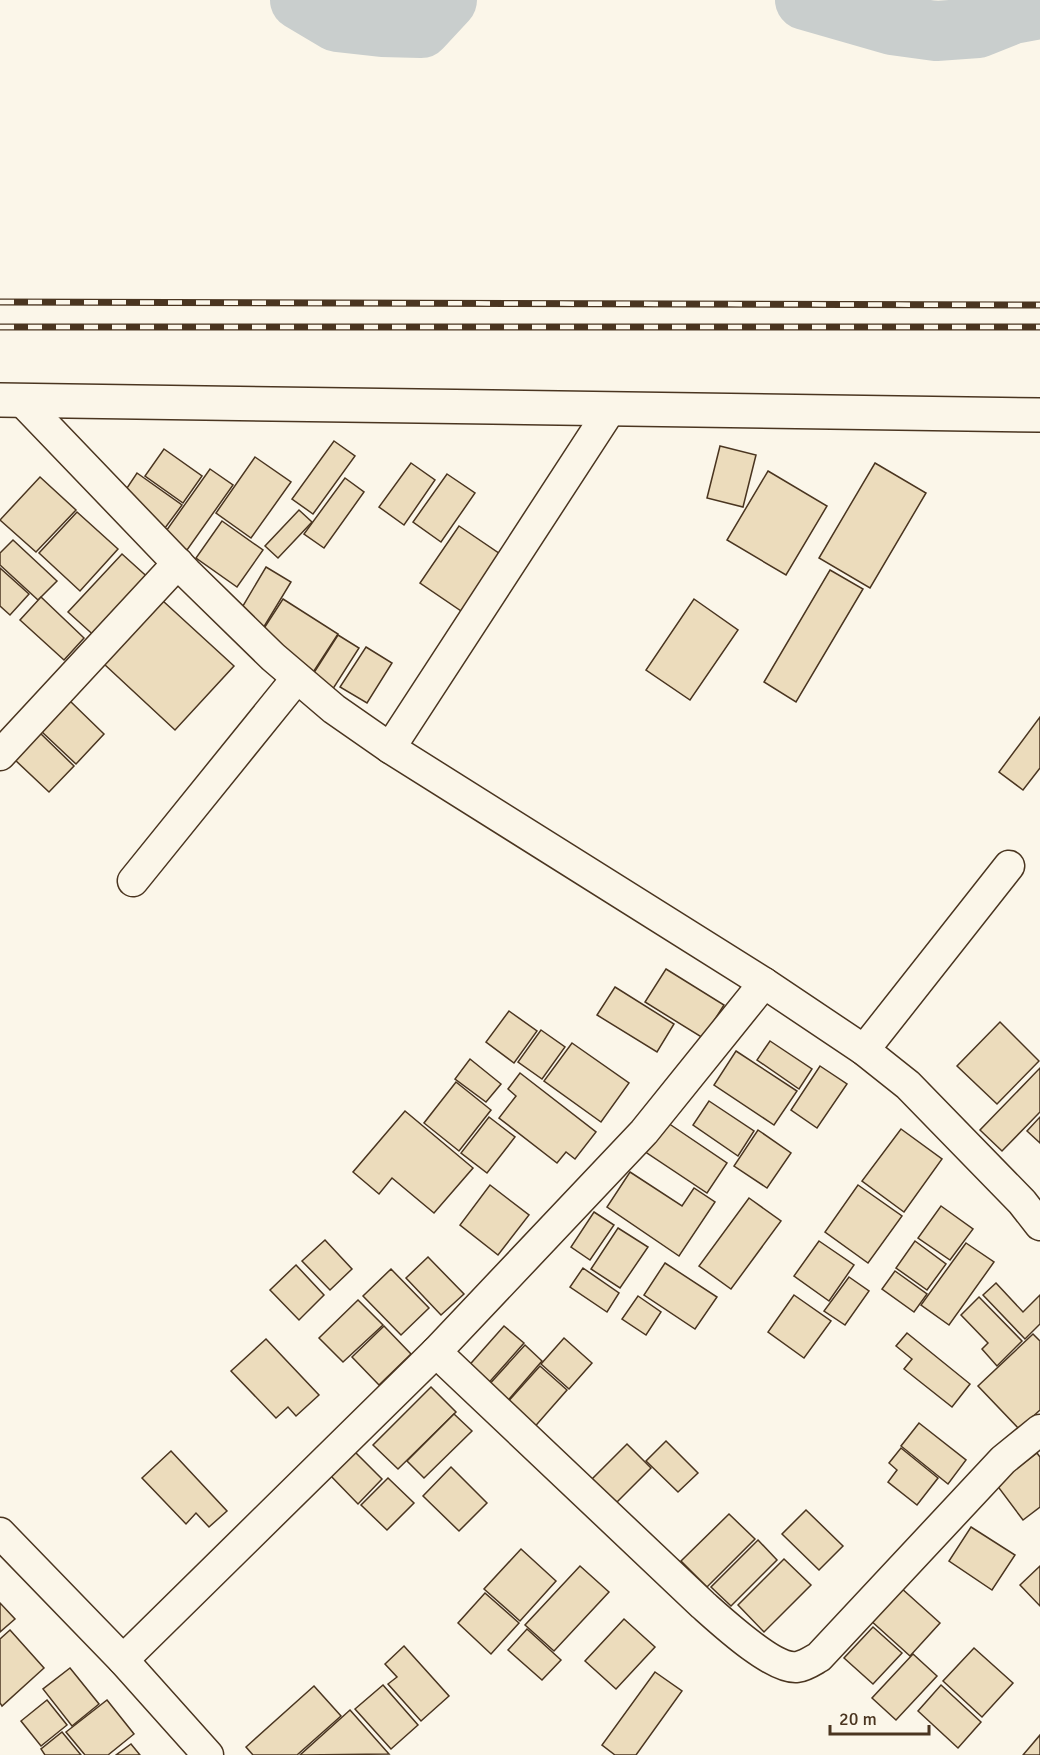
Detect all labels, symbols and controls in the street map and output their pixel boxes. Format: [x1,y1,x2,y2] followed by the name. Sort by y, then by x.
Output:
[830,1698,929,1736] scale bar
[839,1708,877,1730] text: 20 m

